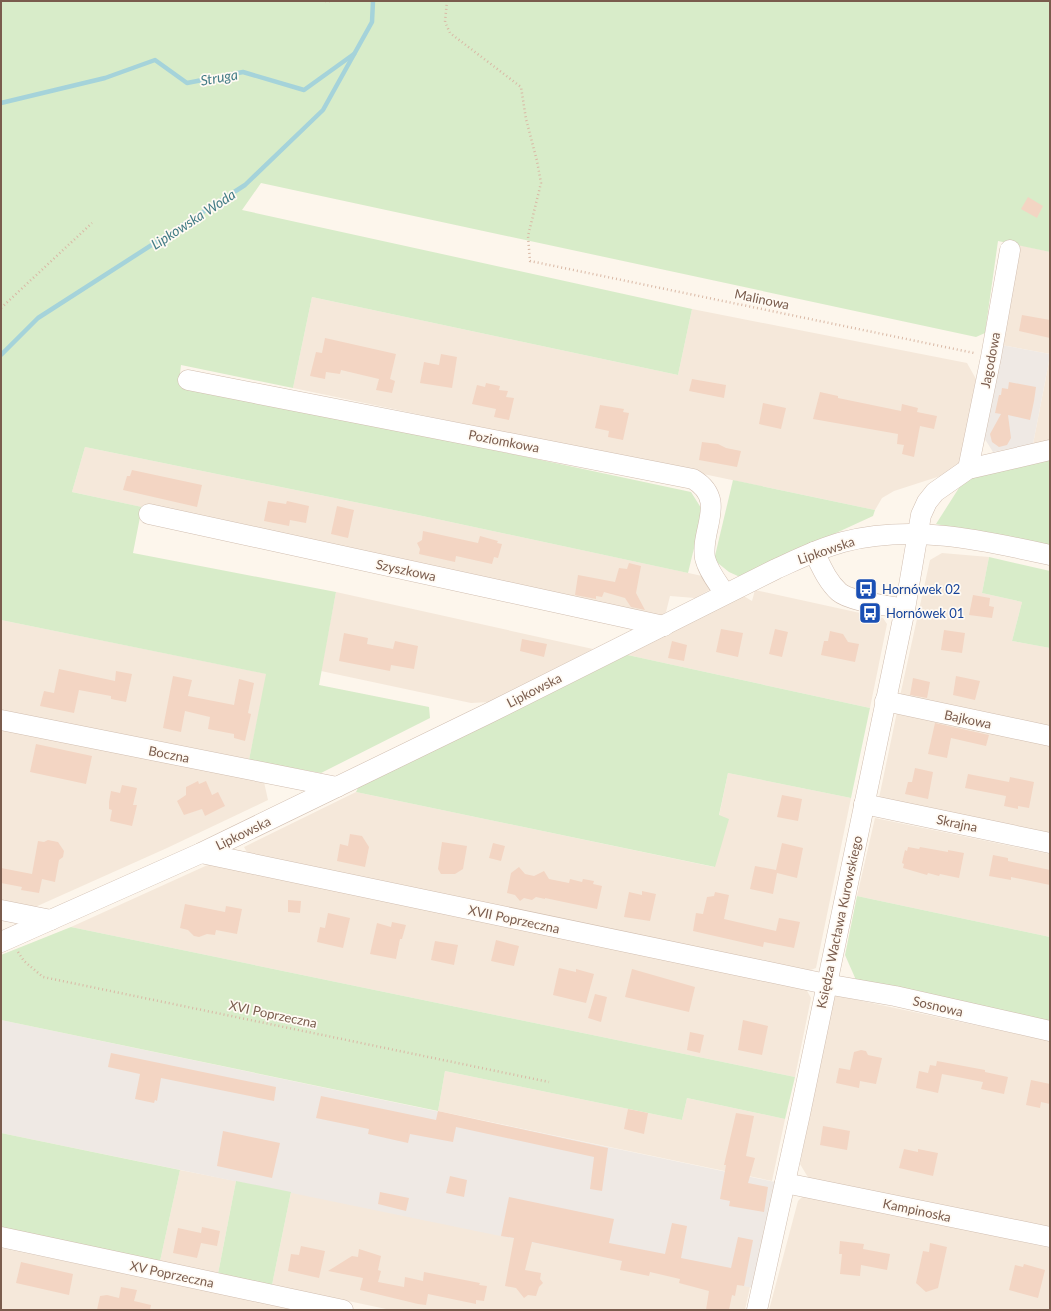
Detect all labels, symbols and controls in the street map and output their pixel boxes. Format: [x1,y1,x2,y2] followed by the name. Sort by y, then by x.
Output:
[199,65,239,89] water label: Struga
[148,185,238,253] water label: Lipkowska Woda
[733,285,791,313] street label: Malinowa
[977,331,1003,389] street label: Jagodowa
[467,426,541,456] street label: Poziomkowa
[795,533,857,567] street label: Lipkowska
[375,556,437,584] street label: Szyszkowa
[853,576,879,602] bus stop icon: Hornówek 02
[882,581,960,597] place label: Hornówek 02
[857,600,883,626] bus stop icon: Hornówek 01
[886,605,964,621] place label: Hornówek 01
[504,669,564,711] street label: Lipkowska
[943,706,993,732] street label: Bajkowa
[147,742,191,766] street label: Boczna
[935,811,979,835] street label: Skrajna
[213,813,273,853] street label: Lipkowska
[813,834,865,1010] street label: Księdza Wacława Kurowskiego
[467,901,561,937] street label: XVII Poprzeczna
[911,992,965,1020] street label: Sosnowa
[228,997,318,1031] street label: XVI Poprzeczna
[881,1195,953,1225] street label: Kampinoska
[129,1257,215,1291] street label: XV Poprzeczna

